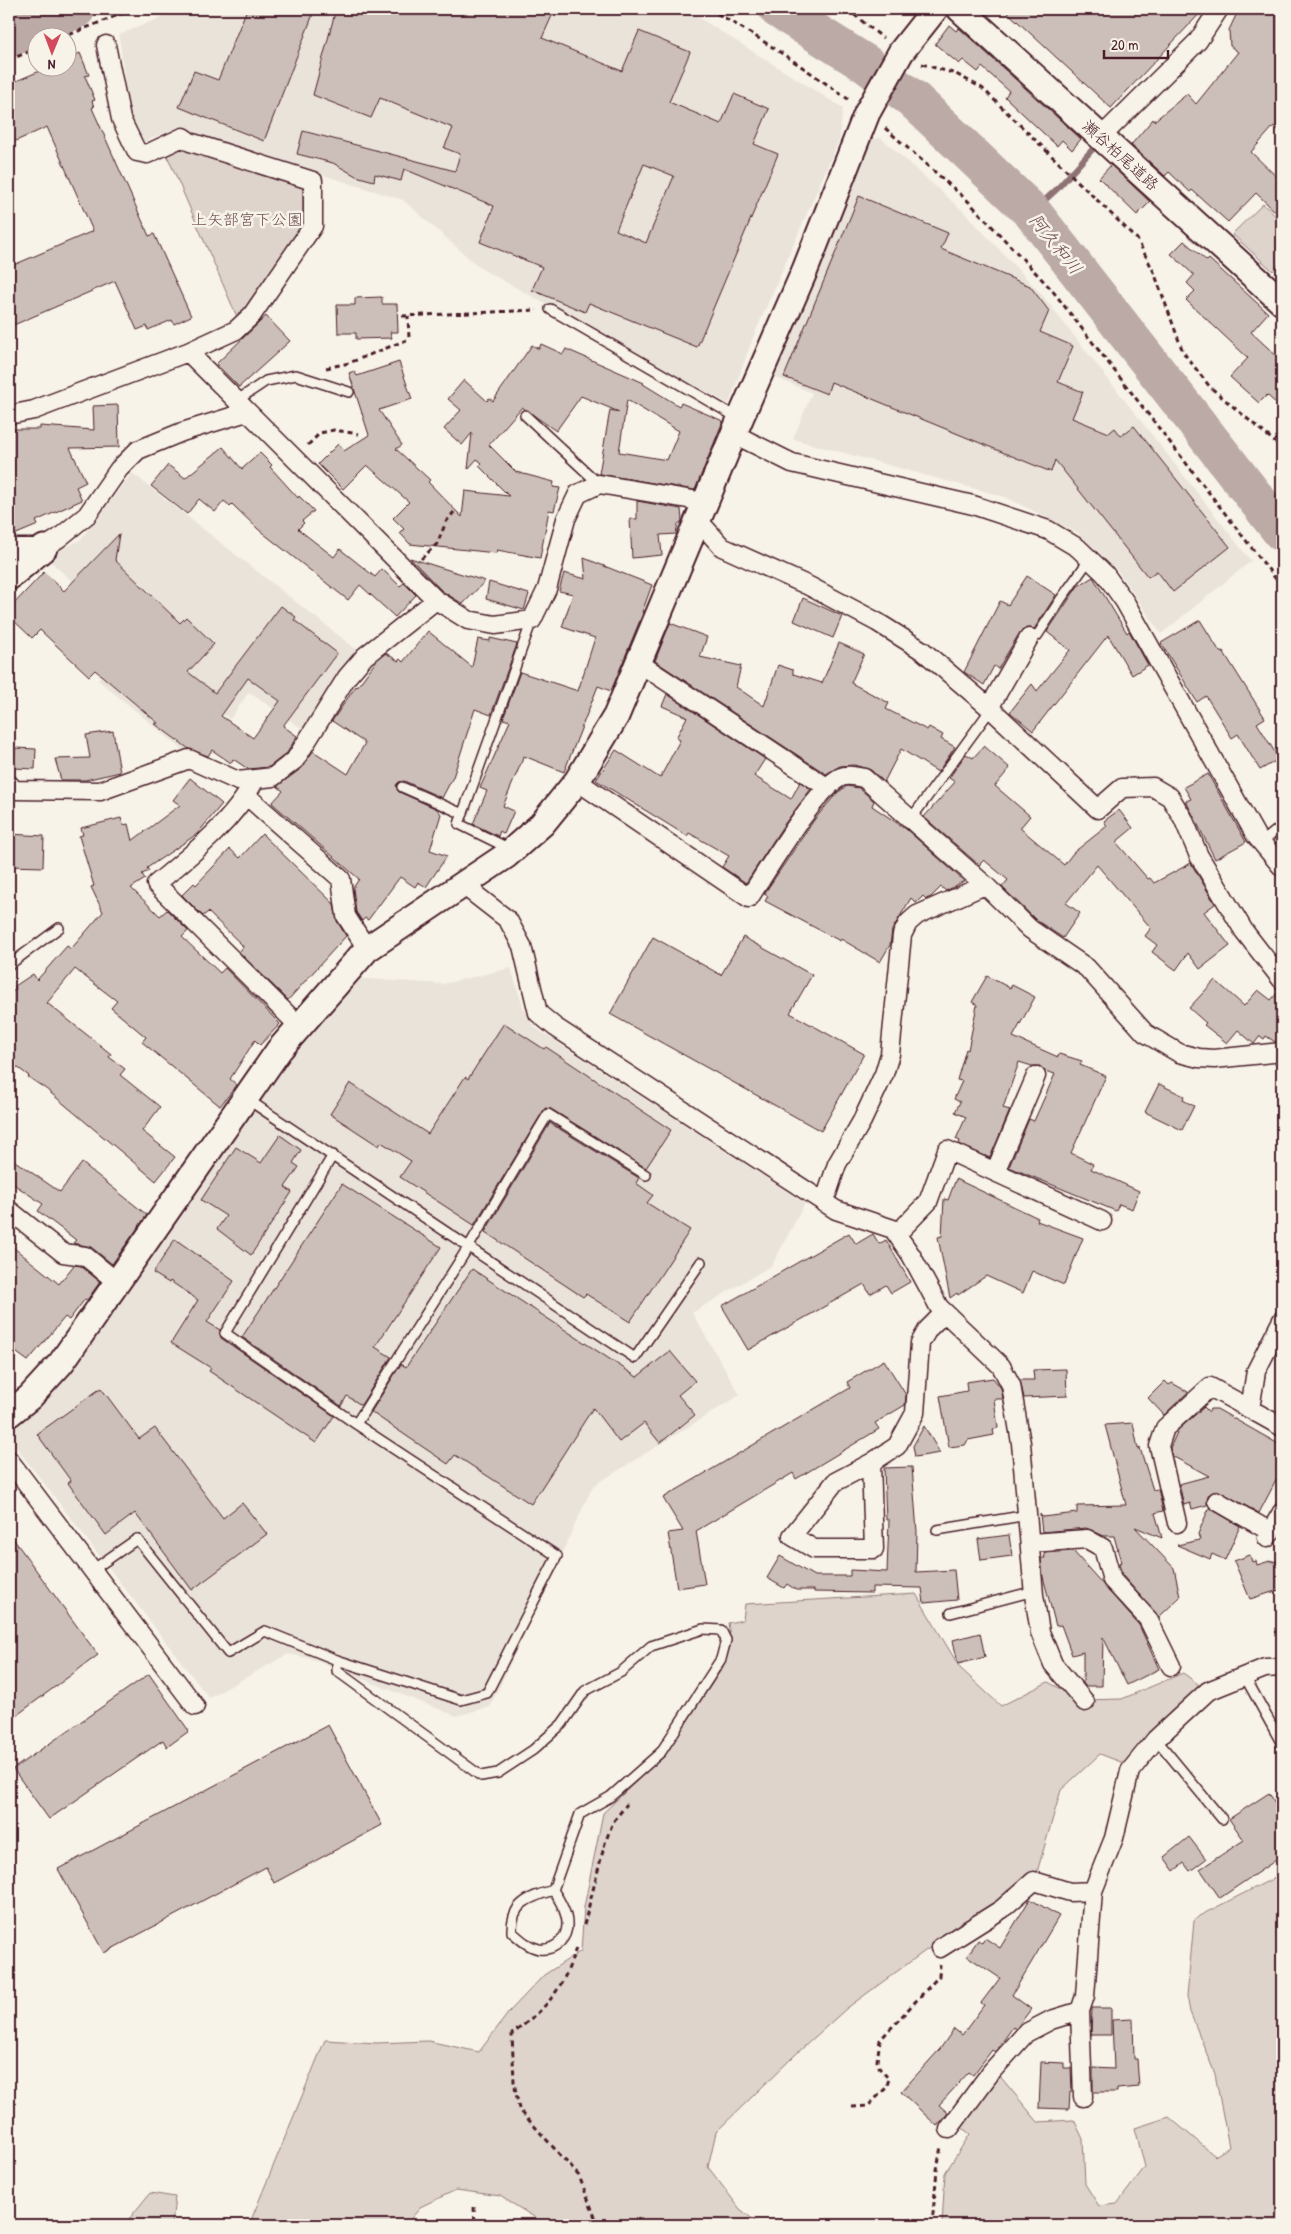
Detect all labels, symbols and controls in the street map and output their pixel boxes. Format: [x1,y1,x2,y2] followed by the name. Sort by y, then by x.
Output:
[28,28,78,78] north arrow
[1104,28,1167,60] scale bar
[1111,34,1138,55] text: 20 m
[47,56,56,75] text: N
[1078,115,1164,195] street label: 瀬谷柏尾道路
[191,208,303,230] park label: 上矢部宮下公園
[1024,208,1088,280] water label: 阿久和川

